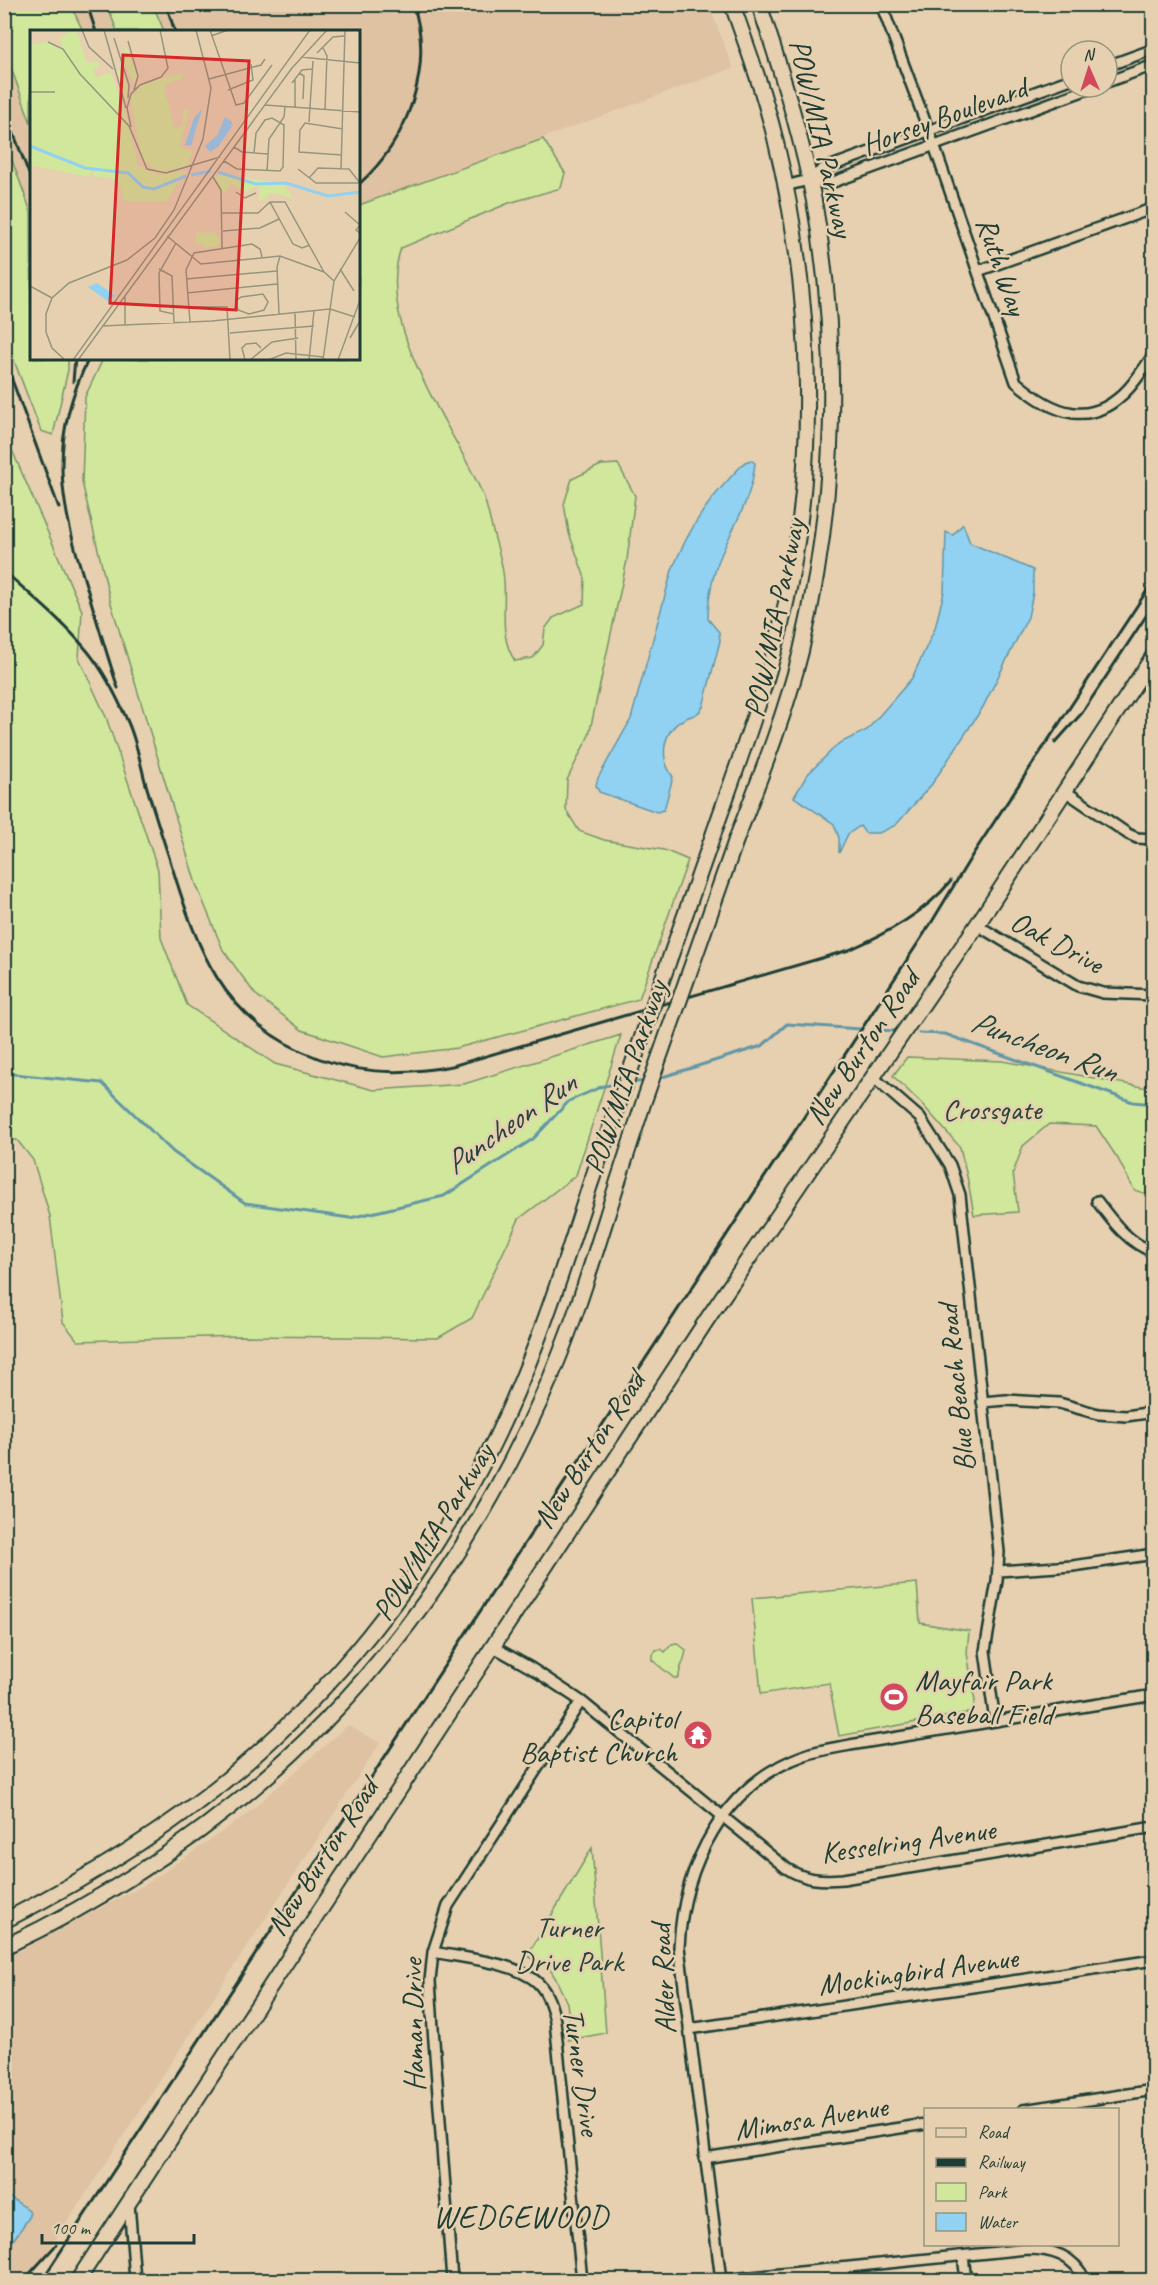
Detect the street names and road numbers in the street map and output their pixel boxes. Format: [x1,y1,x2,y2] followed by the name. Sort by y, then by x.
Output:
[781,35,864,243] street label: POW/MIA Parkway
[856,67,1036,163] street label: Horsey Boulevard
[968,212,1037,323] street label: Ruth Way
[734,513,814,721] street label: POW/MIA Parkway
[1004,902,1112,983] street label: Oak Drive
[796,958,930,1132] street label: New Burton Road
[574,973,677,1179] street label: POW/MIA Parkway
[928,1298,984,1474] street label: Blue Beach Road
[524,1361,656,1536] street label: New Burton Road
[363,1434,504,1628] street label: POW/MIA Parkway
[257,1768,389,1943] street label: New Burton Road
[818,1810,1000,1872] street label: Kesselring Avenue
[641,1919,685,2035] street label: Alder Road
[816,1938,1022,2004] street label: Mockingbird Avenue
[393,1956,433,2092] street label: Haman Drive
[554,2006,610,2140] street label: Turner Drive
[732,2087,892,2149] street label: Mimosa Avenue

